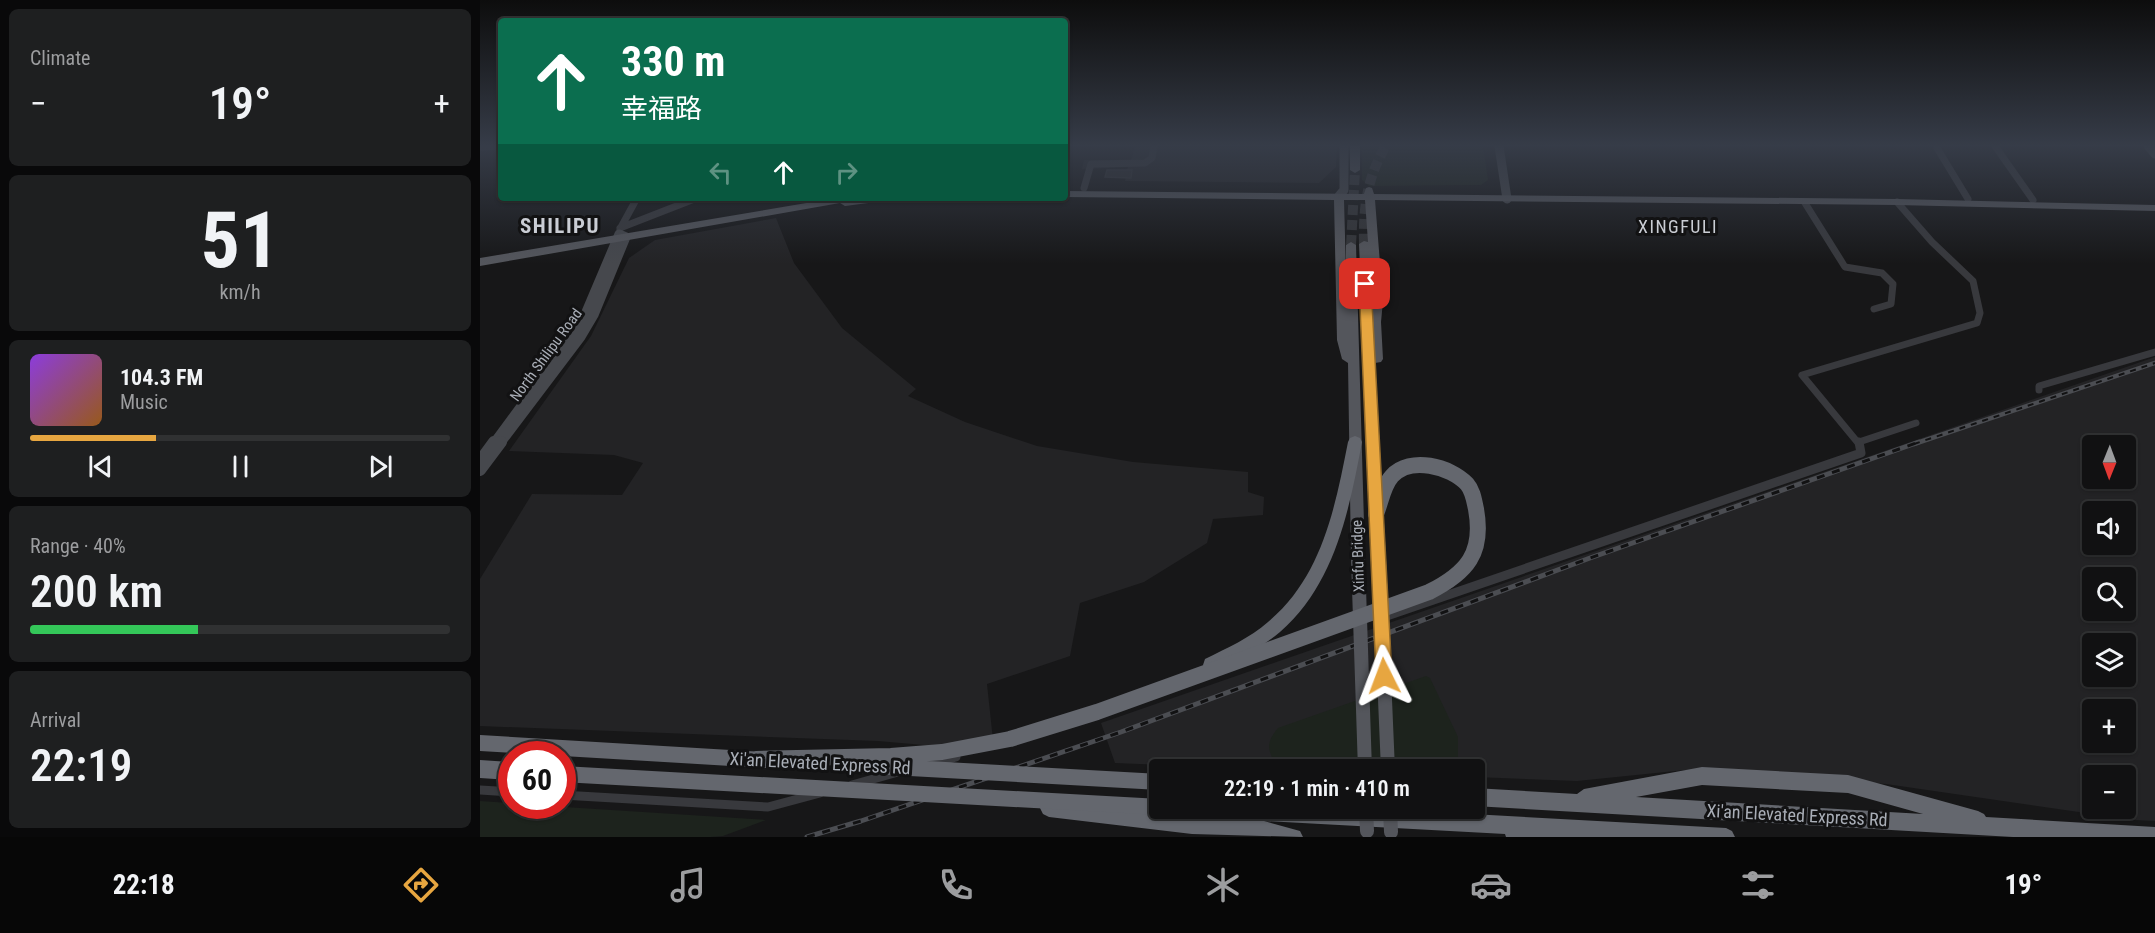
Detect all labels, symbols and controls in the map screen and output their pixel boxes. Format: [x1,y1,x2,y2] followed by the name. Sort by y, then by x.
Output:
[621,37,726,86] text: 330 m
[522,42,600,120] icon: ahead
[30,46,90,70] text: Climate
[209,77,271,130] text: 19°
[30,84,47,123] text: −
[434,84,450,123] text: +
[621,93,702,125] text: 幸福路
[704,156,737,189] icon: left
[767,156,800,189] icon: ahead
[830,156,863,189] icon: right
[201,195,279,286] text: 51
[520,214,600,238] district label: SHILIPU
[1638,216,1718,237] district label: XINGFULI
[1339,258,1390,309] pin
[1348,267,1381,300] icon: arrive
[219,280,261,304] text: km/h
[506,305,586,405] street label: North Shilipu Road
[120,365,203,390] text: 104.3 FM
[120,390,168,414] text: Music
[2082,435,2136,489] north arrow
[2082,435,2136,819] map controls
[84,450,117,483] icon: previous
[224,450,257,483] icon: pause
[364,450,397,483] icon: next
[2082,501,2136,555] button: sound
[1348,519,1368,593] street label: Xinfu Bridge
[30,534,126,558] text: Range · 40%
[30,565,163,618] text: 200 km
[2082,567,2136,621] button: search
[2082,633,2136,687] button: layers
[1352,644,1416,708] position arrow
[2082,699,2136,753] button: +
[30,708,81,732] text: Arrival
[30,739,132,792] text: 22:19
[498,741,576,819] speed limit sign: 60
[729,748,911,778] street label: Xi'an Elevated Express Rd
[2082,765,2136,819] button: −
[1224,776,1410,801] text: 22:19 · 1 min · 410 m
[1706,800,1888,830] street label: Xi'an Elevated Express Rd
[400,864,442,906] icon: directions
[667,864,709,906] icon: music
[935,864,977,906] icon: phone
[1202,864,1244,906] icon: climate
[1470,864,1512,906] icon: car
[1737,864,1779,906] icon: filters
[113,869,175,901] text: 22:18
[2004,869,2042,901] text: 19°

